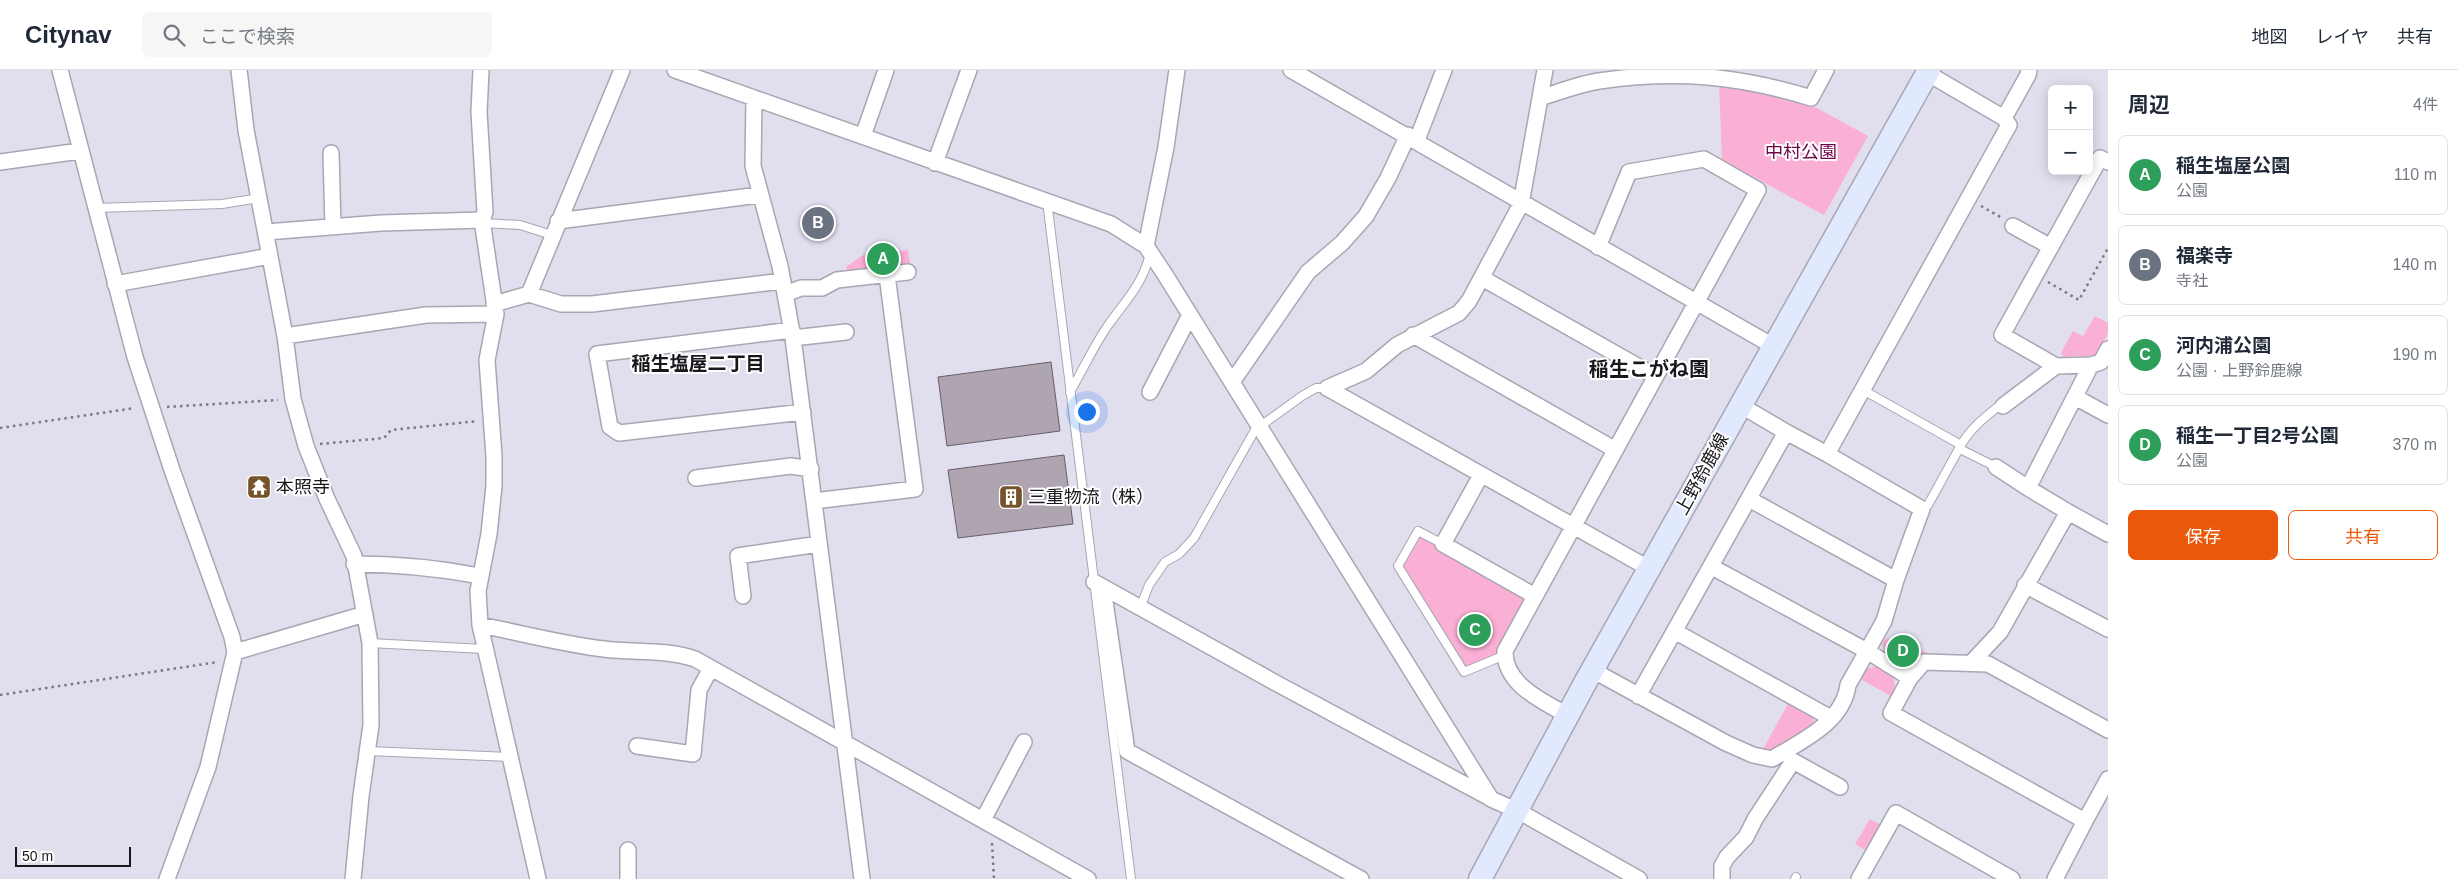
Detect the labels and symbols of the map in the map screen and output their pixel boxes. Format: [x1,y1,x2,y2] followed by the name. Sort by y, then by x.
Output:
[1765,142,1837,162] park label: 中村公園
[802,204,834,242] pin: B
[867,240,899,278] pin: A
[631,353,765,374] district label: 稲生塩屋二丁目
[1589,358,1709,380] district label: 稲生こがね園
[1074,399,1100,425] your location
[1671,430,1733,518] street label: 上野鈴鹿線
[246,474,272,500] temple icon: 本照寺
[276,477,330,497] place label: 本照寺
[998,484,1024,510] building icon: 三重物流（株）
[1028,487,1154,507] place label: 三重物流（株）
[1459,611,1491,649] pin: C
[1887,632,1919,670] pin: D
[15,844,131,867] scale bar

